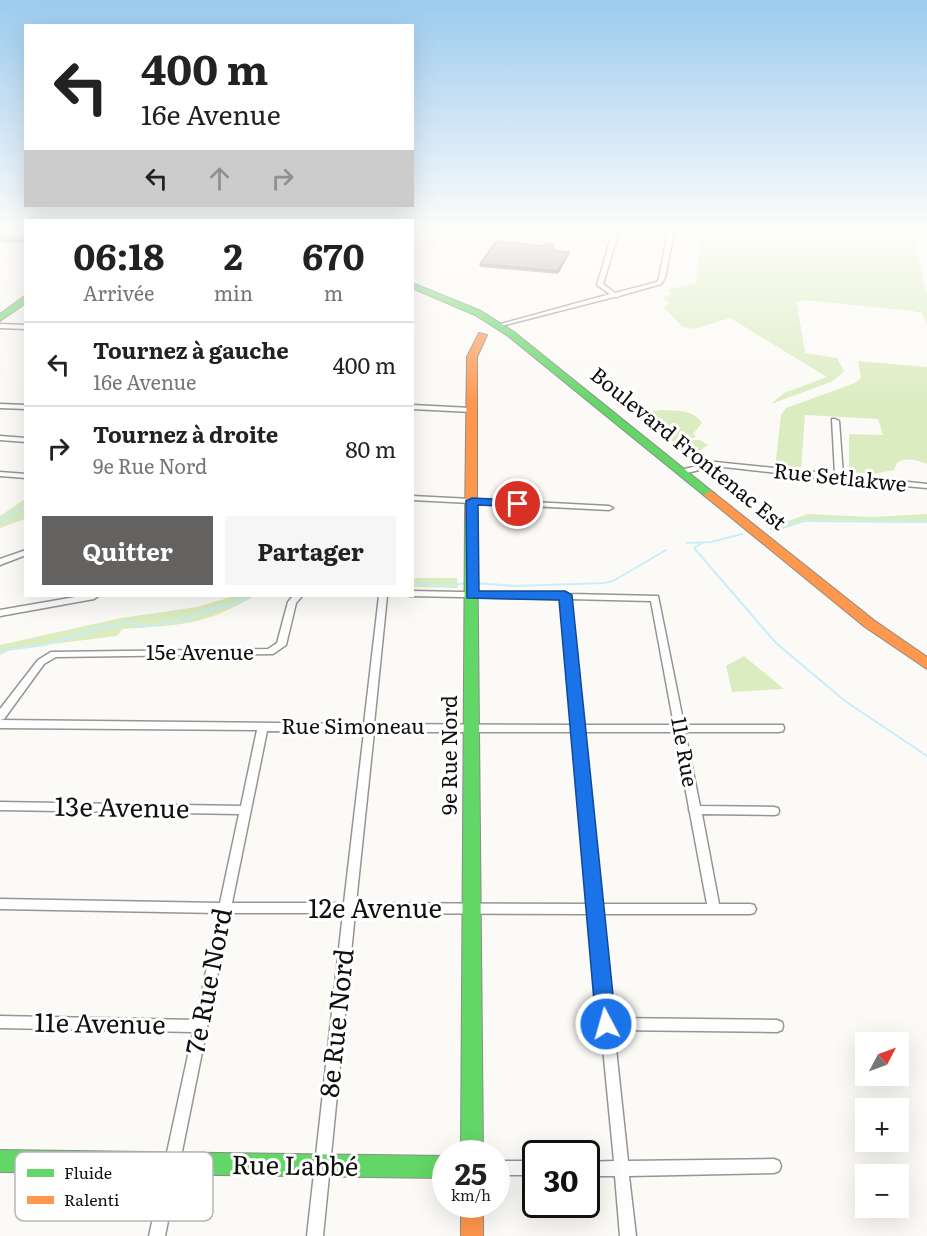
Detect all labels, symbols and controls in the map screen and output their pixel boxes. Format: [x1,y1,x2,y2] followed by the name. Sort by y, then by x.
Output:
[141,36,268,98] text: 400 m
[42,48,120,126] icon: left
[141,93,281,133] text: 16e Avenue
[140,162,173,195] icon: left
[203,162,236,195] icon: ahead
[266,162,299,195] icon: right
[73,228,164,281] text: 06:18
[224,228,243,281] text: 2
[302,228,365,281] text: 670
[83,277,155,307] text: Arrivée
[214,277,253,307] text: min
[324,277,343,307] text: m
[93,333,289,366] text: Tournez à gauche
[42,348,75,381] icon: left
[333,348,396,381] text: 400 m
[585,358,795,536] street label: Boulevard Frontenac Est
[93,366,196,396] text: 16e Avenue
[93,417,278,450] text: Tournez à droite
[42,432,75,465] icon: right
[345,432,396,465] text: 80 m
[93,450,207,480] text: 9e Rue Nord
[772,453,909,498] street label: Rue Setlakwe
[492,478,543,529] pin
[501,487,534,520] icon: arrive
[42,516,213,585] button: Quitter
[225,516,396,585] button: Partager
[146,635,254,666] street label: 15e Avenue
[432,695,463,815] street label: 9e Rue Nord
[281,709,425,740] street label: Rue Simoneau
[665,714,708,789] street label: 11e Rue
[54,785,190,826] street label: 13e Avenue
[308,887,442,926] street label: 12e Avenue
[173,904,240,1057] street label: 7e Rue Nord
[307,946,362,1099] street label: 8e Rue Nord
[574,992,638,1056] position arrow
[34,1001,166,1042] street label: 11e Avenue
[855,1032,909,1086] north arrow
[855,1032,909,1218] map controls
[855,1098,909,1152] button: +
[522,1140,600,1218] speed limit sign: 30
[231,1143,359,1184] street label: Rue Labbé
[455,1150,487,1194] text: 25
[15,1152,213,1221] legend
[64,1160,112,1184] text: Fluide
[855,1164,909,1218] button: −
[451,1183,491,1206] text: km/h
[64,1187,119,1211] text: Ralenti

